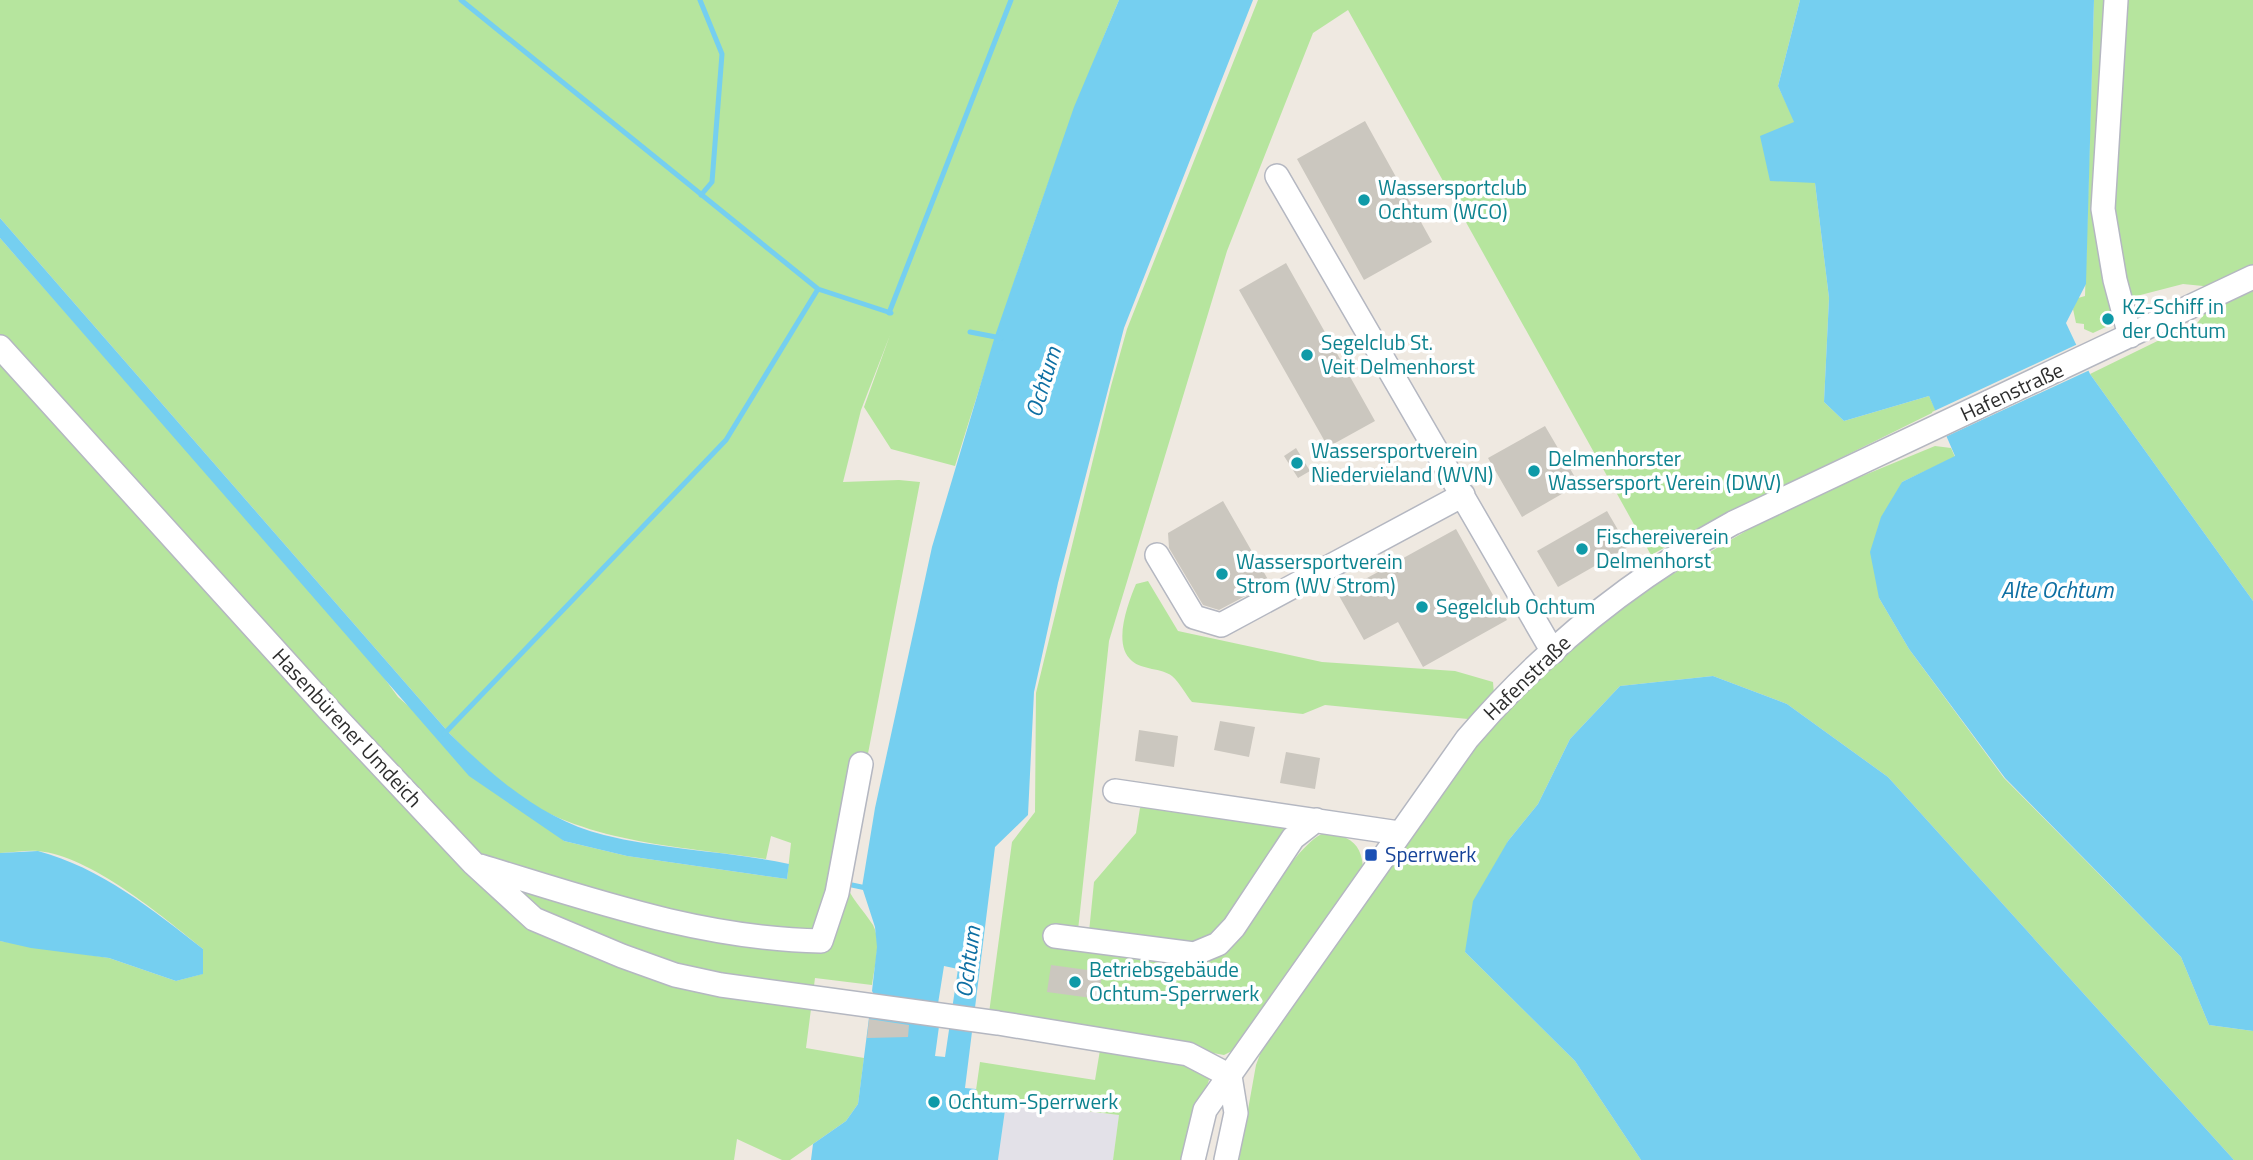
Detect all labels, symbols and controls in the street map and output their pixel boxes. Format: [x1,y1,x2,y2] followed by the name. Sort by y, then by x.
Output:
[1378,171,1527,227] place label: Wassersportclub Ochtum (WCO)
[1356,192,1372,208] marker: Wassersportclub Ochtum (WCO)
[2122,290,2226,346] place label: KZ-Schiff in der Ochtum
[2100,311,2116,327] marker: KZ-Schiff in der Ochtum
[1321,326,1476,382] place label: Segelclub St. Veit Delmenhorst
[1015,341,1070,421] water label: Ochtum
[1299,347,1315,363] marker: Segelclub St. Veit Delmenhorst
[1955,353,2069,429] street label: Hafenstraße
[1311,434,1493,490] place label: Wassersportverein Niedervieland (WVN)
[1548,442,1781,498] place label: Delmenhorster Wassersport Verein (DWV)
[1289,455,1305,471] marker: Wassersportverein Niedervieland (WVN)
[1526,463,1542,479] marker: Delmenhorster Wassersport Verein (DWV)
[1596,520,1729,576] place label: Fischereiverein Delmenhorst
[1574,541,1590,557] marker: Fischereiverein Delmenhorst
[1236,545,1403,601] place label: Wassersportverein Strom (WV Strom)
[1214,566,1230,582] marker: Wassersportverein Strom (WV Strom)
[2001,572,2114,607] water label: Alte Ochtum
[1436,590,1595,622] place label: Segelclub Ochtum
[1414,599,1430,615] marker: Segelclub Ochtum
[1475,627,1577,727] street label: Hafenstraße
[265,640,430,814] street label: Hasenbürener Umdeich
[1385,838,1476,870] place label: Sperrwerk
[1363,847,1379,863] marker: Sperrwerk
[946,923,989,1000] water label: Ochtum
[1089,953,1259,1009] place label: Betriebsgebäude Ochtum-Sperrwerk
[1067,974,1083,990] marker: Betriebsgebäude Ochtum-Sperrwerk
[948,1085,1118,1117] place label: Ochtum-Sperrwerk
[926,1094,942,1110] marker: Ochtum-Sperrwerk

